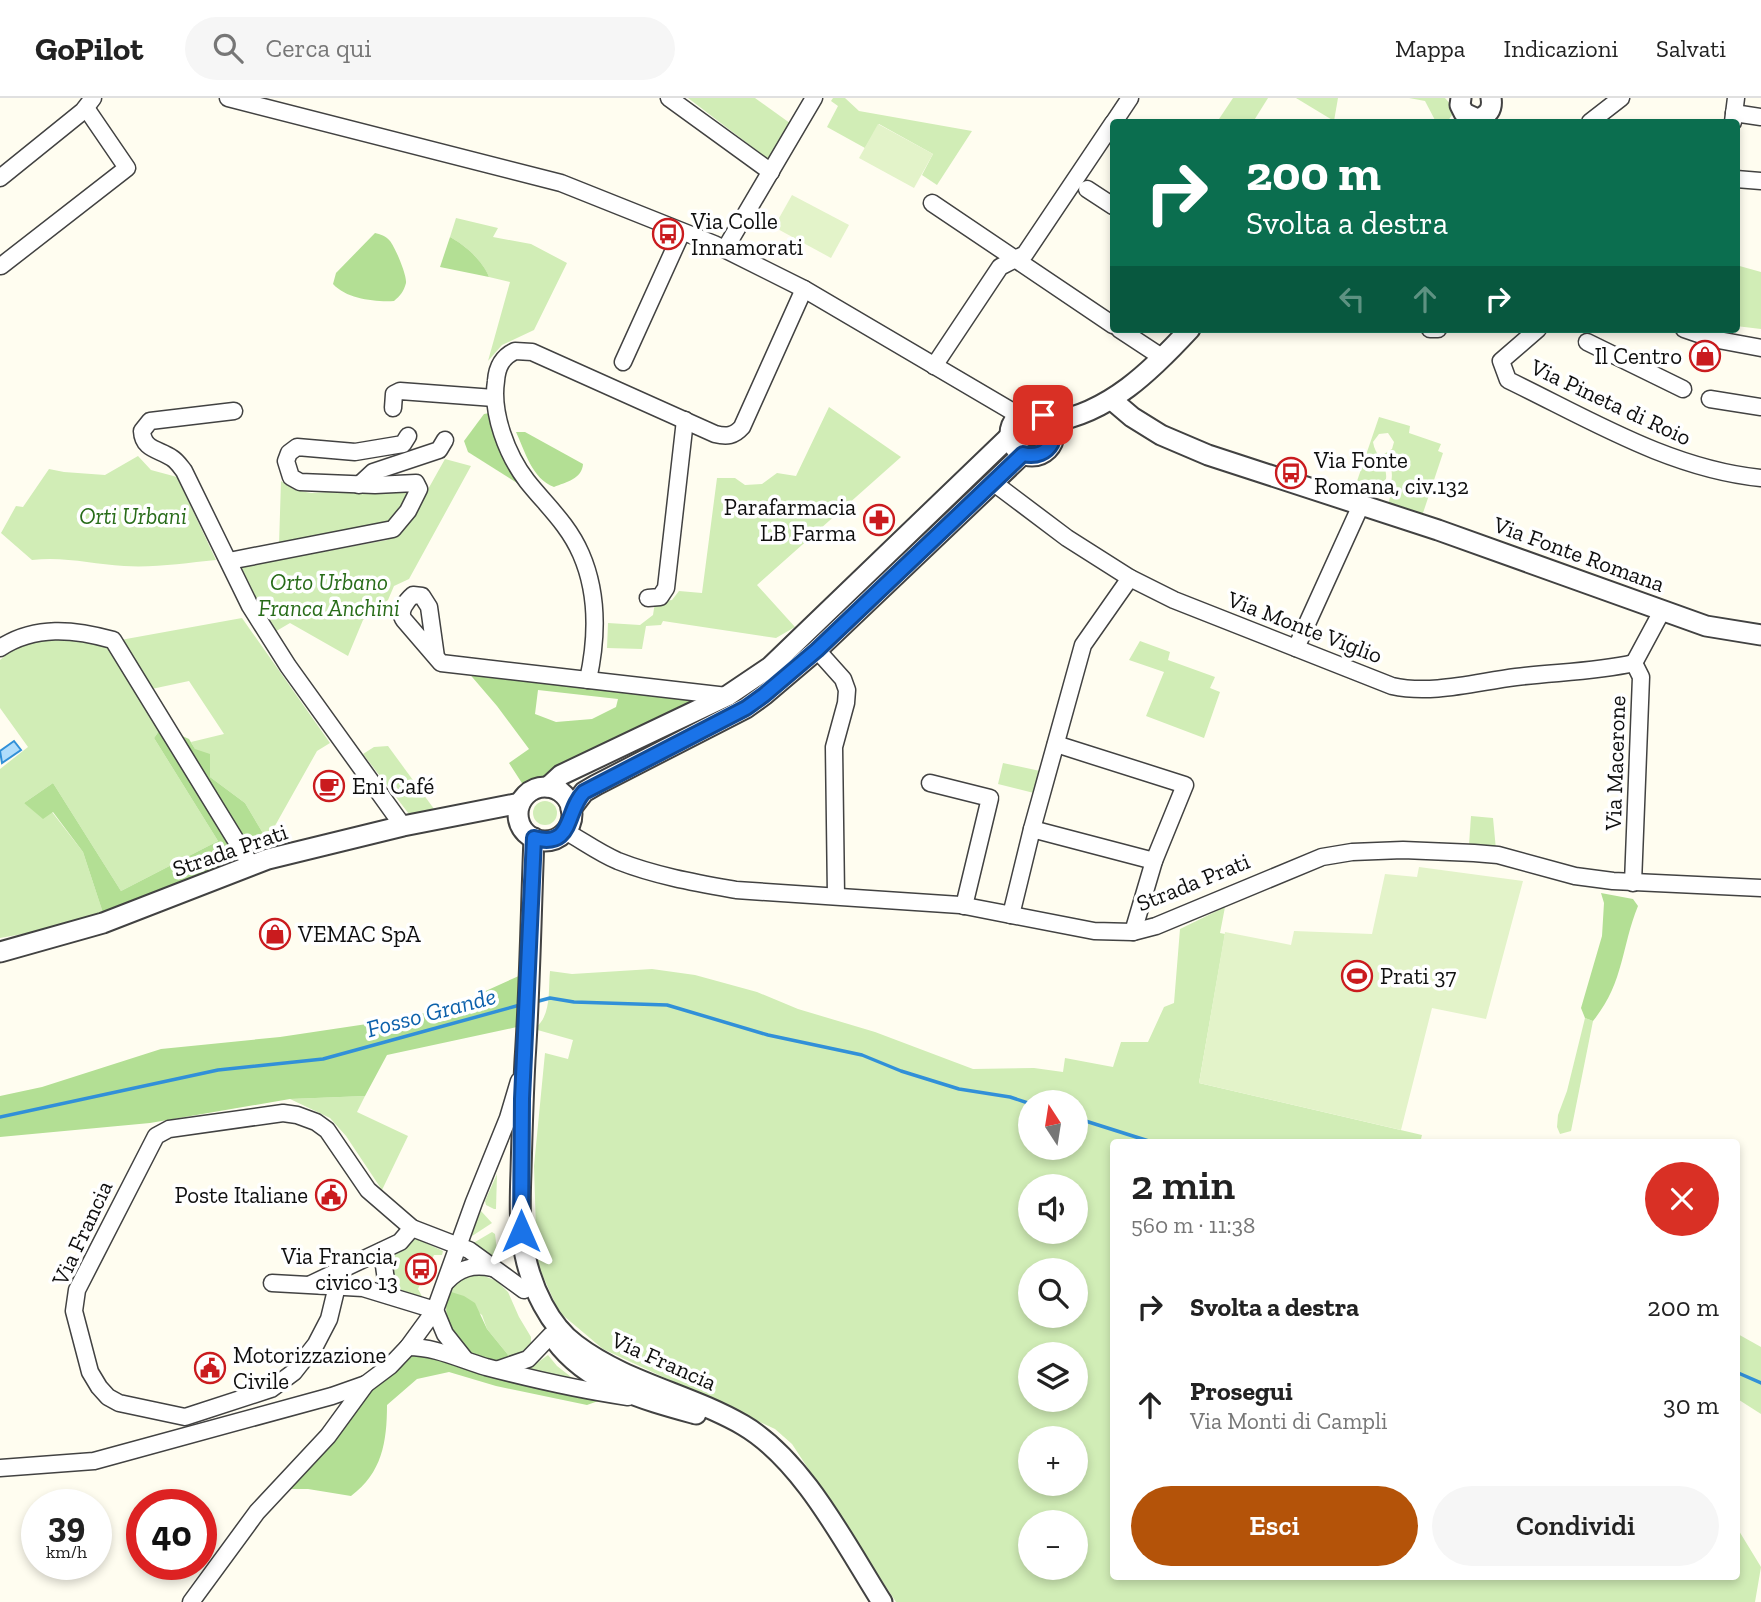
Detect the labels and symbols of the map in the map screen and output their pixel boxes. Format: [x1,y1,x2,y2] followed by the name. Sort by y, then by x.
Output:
[690,207,803,261] place label: Via Colle Innamorati
[651,217,685,251] bus stop icon: Via Colle Innamorati
[1688,339,1722,373] shop icon: Il Centro
[1594,342,1682,370] place label: Il Centro
[1525,352,1696,451] street label: Via Pineta di Roio
[1013,385,1073,445] pin
[1313,446,1469,500] place label: Via Fonte Romana, civ.132
[1274,456,1308,490] bus stop icon: Via Fonte Romana, civ.132
[724,493,856,547] place label: Parafarmacia LB Farma
[79,502,187,530] park label: Orti Urbani
[862,503,896,537] pharmacy icon: Parafarmacia LB Farma
[1489,510,1668,598] street label: Via Fonte Romana
[258,568,400,622] park label: Orto Urbano Franca Anchini
[1223,584,1386,669] street label: Via Monte Viglio
[1599,695,1631,832] street label: Via Macerone
[312,769,346,803] cafe icon: Eni Café
[352,772,434,800] place label: Eni Café
[169,817,291,883] street label: Strada Prati
[1132,847,1254,917] street label: Strada Prati
[258,917,292,951] shop icon: VEMAC SpA
[297,920,422,948] place label: VEMAC SpA
[1340,959,1374,993] sports icon: Prati 37
[1380,962,1456,990] place label: Prati 37
[363,981,499,1043] water label: Fosso Grande
[1018,1090,1088,1160] north arrow
[45,1176,118,1291] street label: Via Francia
[314,1178,348,1212] public building icon: Poste Italiane
[175,1181,308,1209] place label: Poste Italiane
[484,1194,558,1268] position arrow
[280,1242,398,1296] place label: Via Francia, civico 13
[404,1252,438,1286] bus stop icon: Via Francia, civico 13
[606,1325,721,1397] street label: Via Francia
[233,1341,386,1395] place label: Motorizzazione Civile
[193,1351,227,1385] public building icon: Motorizzazione Civile
[126,1489,217,1580] speed limit sign: 40

